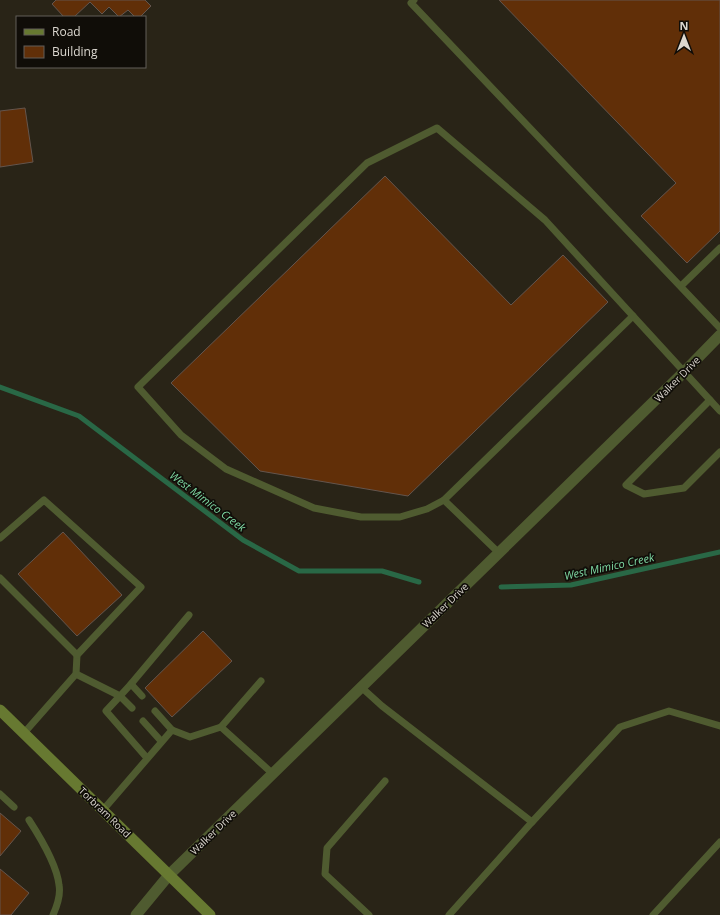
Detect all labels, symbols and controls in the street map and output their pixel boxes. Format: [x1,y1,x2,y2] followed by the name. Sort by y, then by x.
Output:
[16,16,146,68] legend
[664,16,704,56] north arrow
[680,18,688,33] text: N
[52,23,81,40] text: Road
[52,43,98,60] text: Building
[651,353,703,405] street label: Walker Drive
[167,467,250,535] water label: West Mimico Creek
[563,549,656,583] water label: West Mimico Creek
[419,579,471,631] street label: Walker Drive
[76,784,134,840] street label: Torbram Road
[187,806,239,858] street label: Walker Drive

